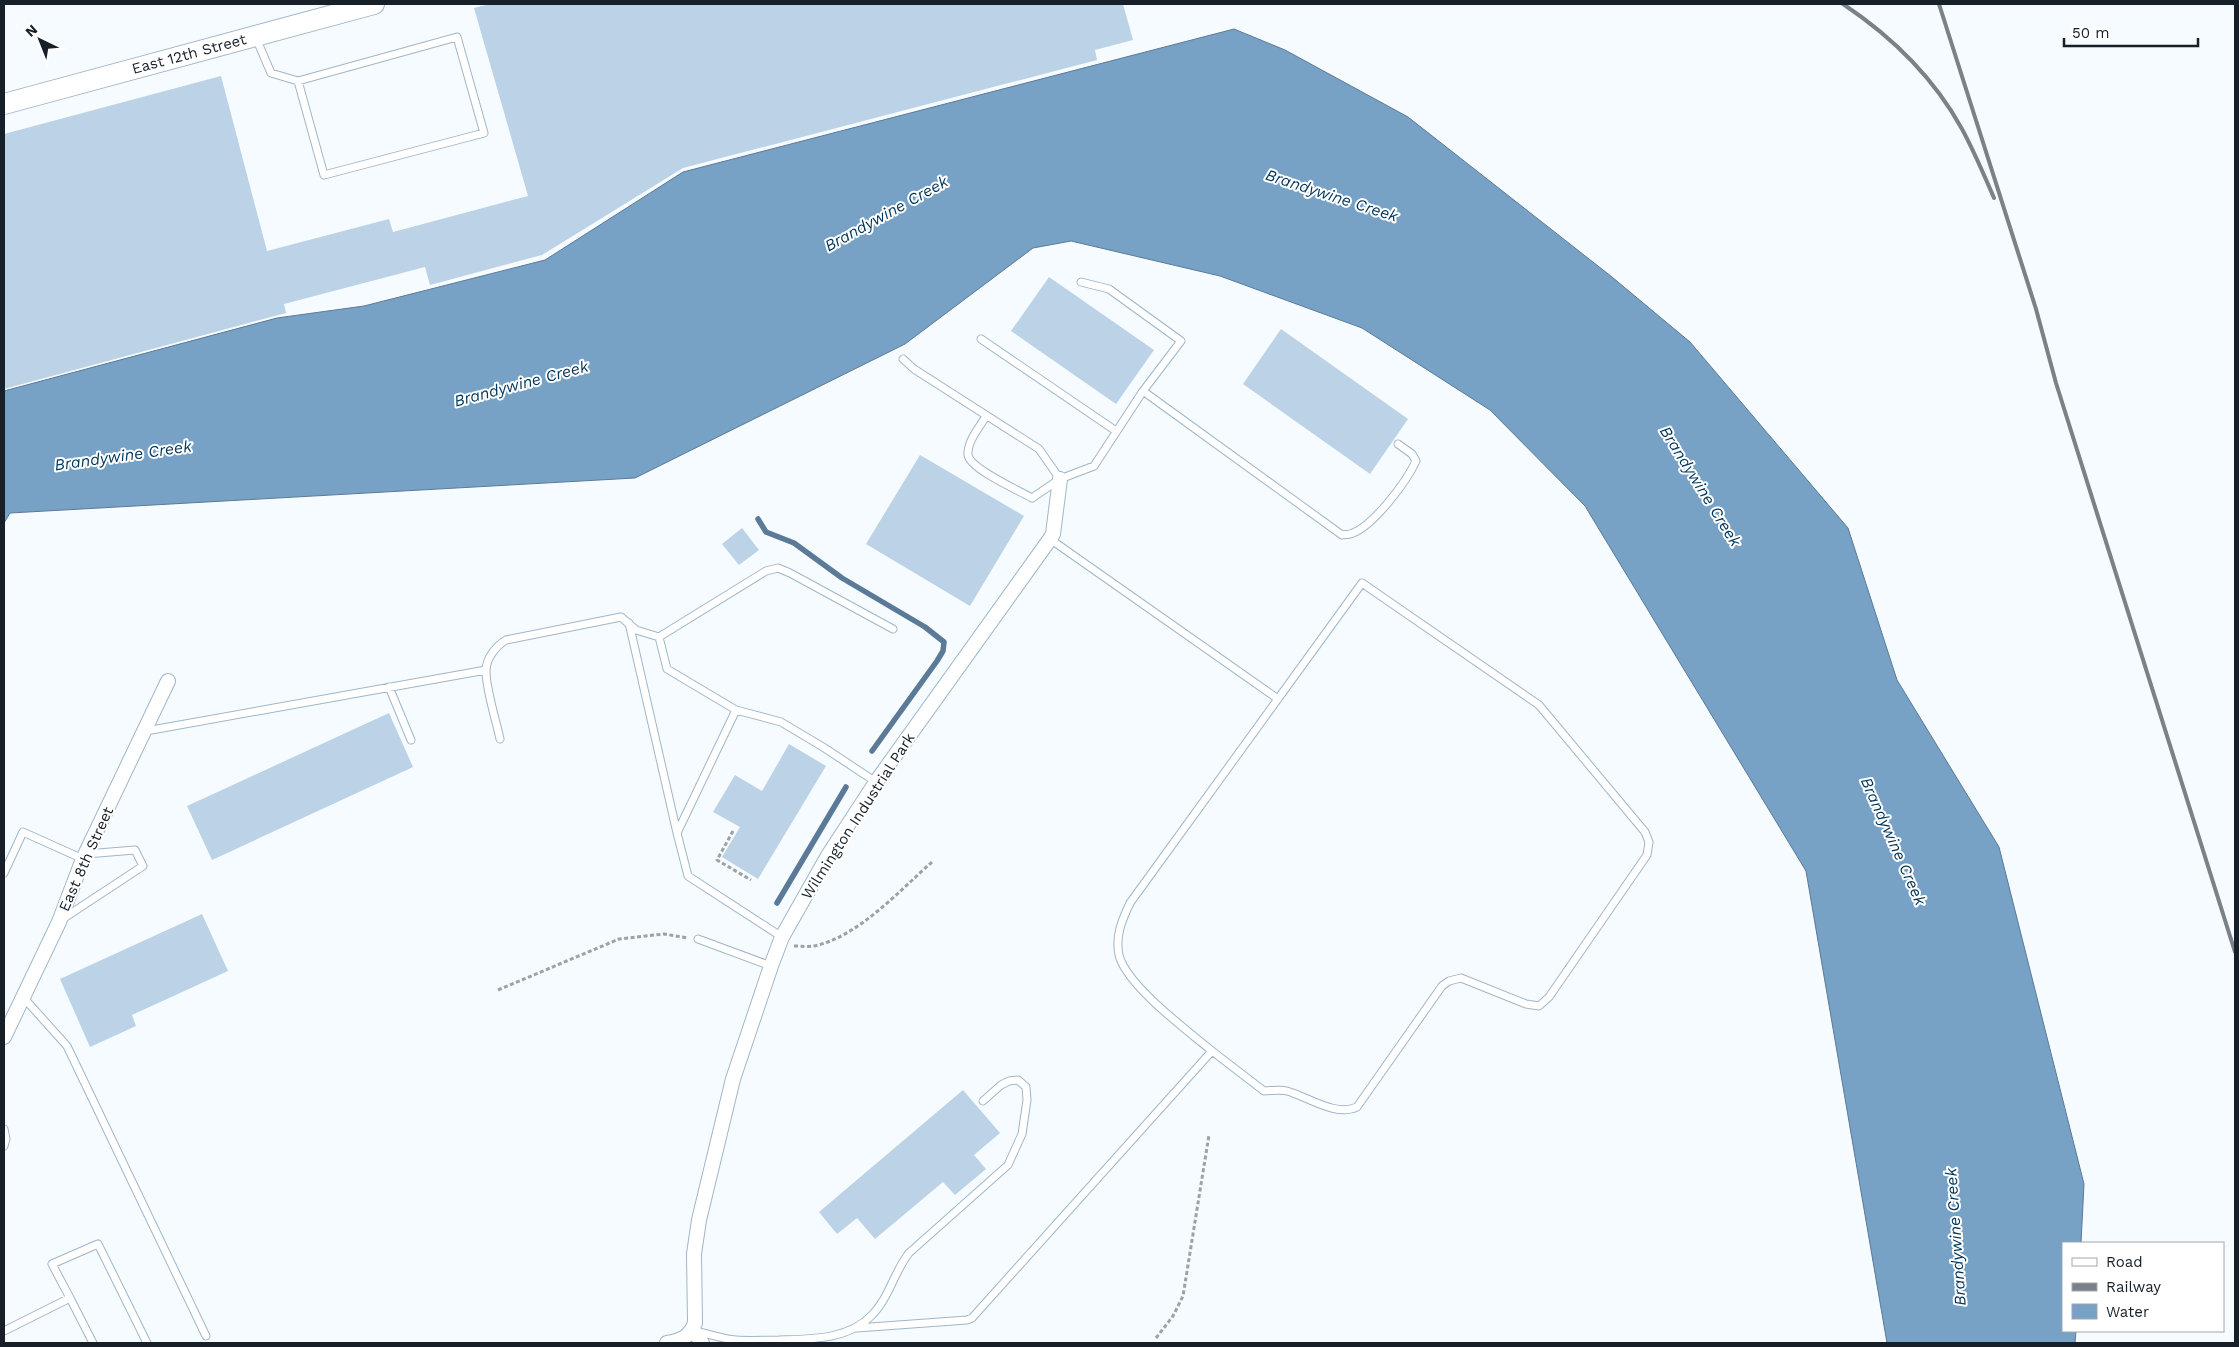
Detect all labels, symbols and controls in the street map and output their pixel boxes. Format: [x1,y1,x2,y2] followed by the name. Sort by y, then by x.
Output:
[15,15,65,65] north arrow
[2064,15,2198,47] scale bar
[22,21,40,40] text: N
[2072,24,2109,42] text: 50 m
[130,30,249,78] street label: East 12th Street
[1263,165,1402,226] water label: Brandywine Creek
[821,171,952,255] water label: Brandywine Creek
[452,356,592,411] water label: Brandywine Creek
[1656,423,1746,551] water label: Brandywine Creek
[53,436,194,475] water label: Brandywine Creek
[797,729,919,903] street label: Wilmington Industrial Park
[1857,774,1931,909] water label: Brandywine Creek
[55,803,117,914] street label: East 8th Street
[1941,1166,1970,1307] water label: Brandywine Creek
[2062,1242,2224,1332] legend
[2106,1253,2143,1271] text: Road
[2106,1278,2161,1296] text: Railway
[2106,1303,2149,1321] text: Water

